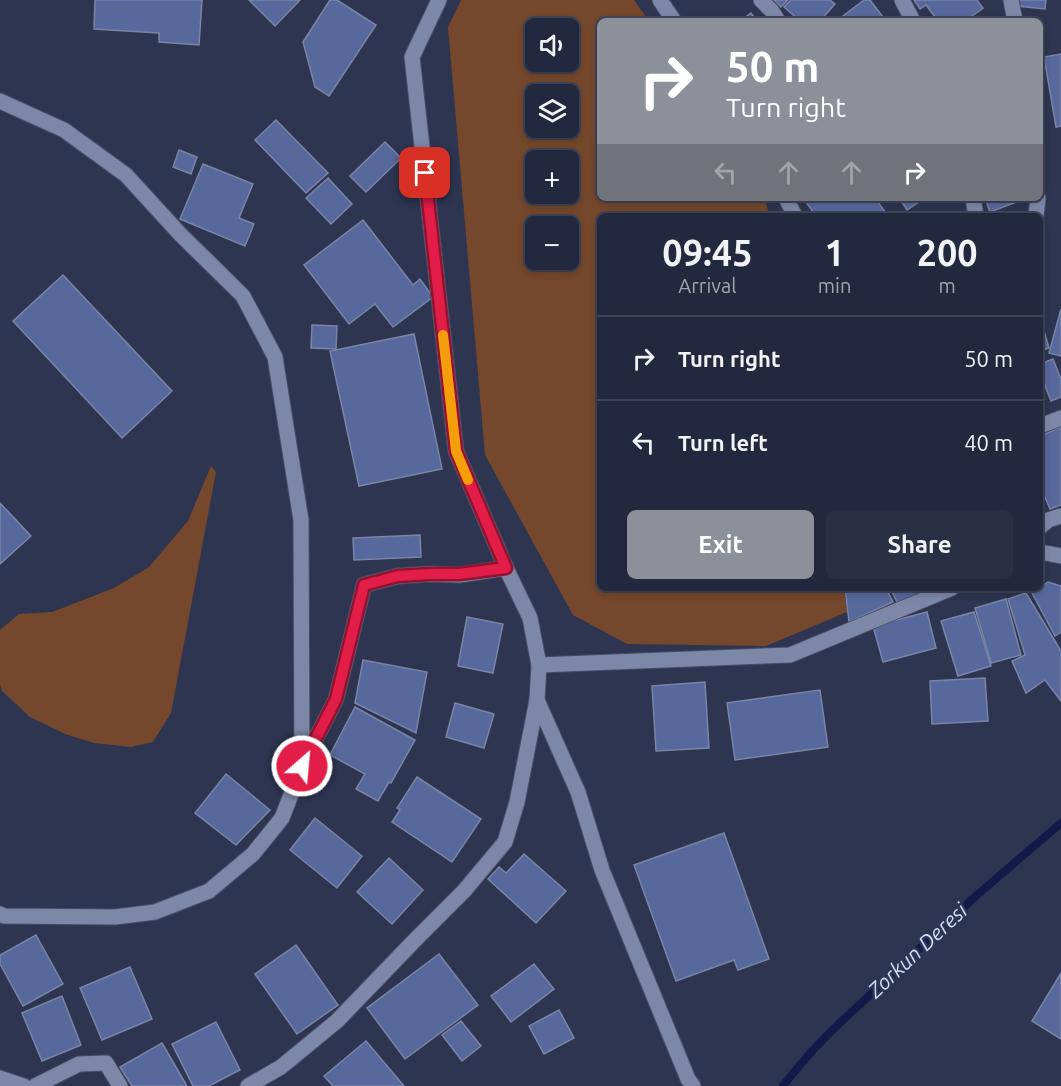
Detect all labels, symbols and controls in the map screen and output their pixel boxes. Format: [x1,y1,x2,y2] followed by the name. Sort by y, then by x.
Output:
[525,18,579,270] map controls
[525,18,579,72] button: sound
[627,42,705,120] icon: right
[726,43,820,90] text: 50 m
[525,84,579,138] button: layers
[726,92,846,122] text: Turn right
[399,147,450,198] pin
[525,150,579,204] button: +
[408,156,441,189] icon: arrive
[709,156,742,189] icon: left
[772,156,805,189] icon: ahead
[835,156,868,189] icon: ahead
[898,156,931,189] icon: right
[525,216,579,270] button: −
[662,232,752,273] text: 09:45
[824,232,845,273] text: 1
[917,232,978,273] text: 200
[678,274,737,297] text: Arrival
[818,274,851,297] text: min
[939,274,956,297] text: m
[627,342,660,375] icon: right
[678,346,780,371] text: Turn right
[964,346,1013,371] text: 50 m
[627,426,660,459] icon: left
[678,430,768,455] text: Turn left
[964,430,1013,455] text: 40 m
[627,510,814,579] button: Exit
[826,510,1013,579] button: Share
[270,734,334,798] position arrow
[862,897,972,1003] water label: Zorkun Deresi

